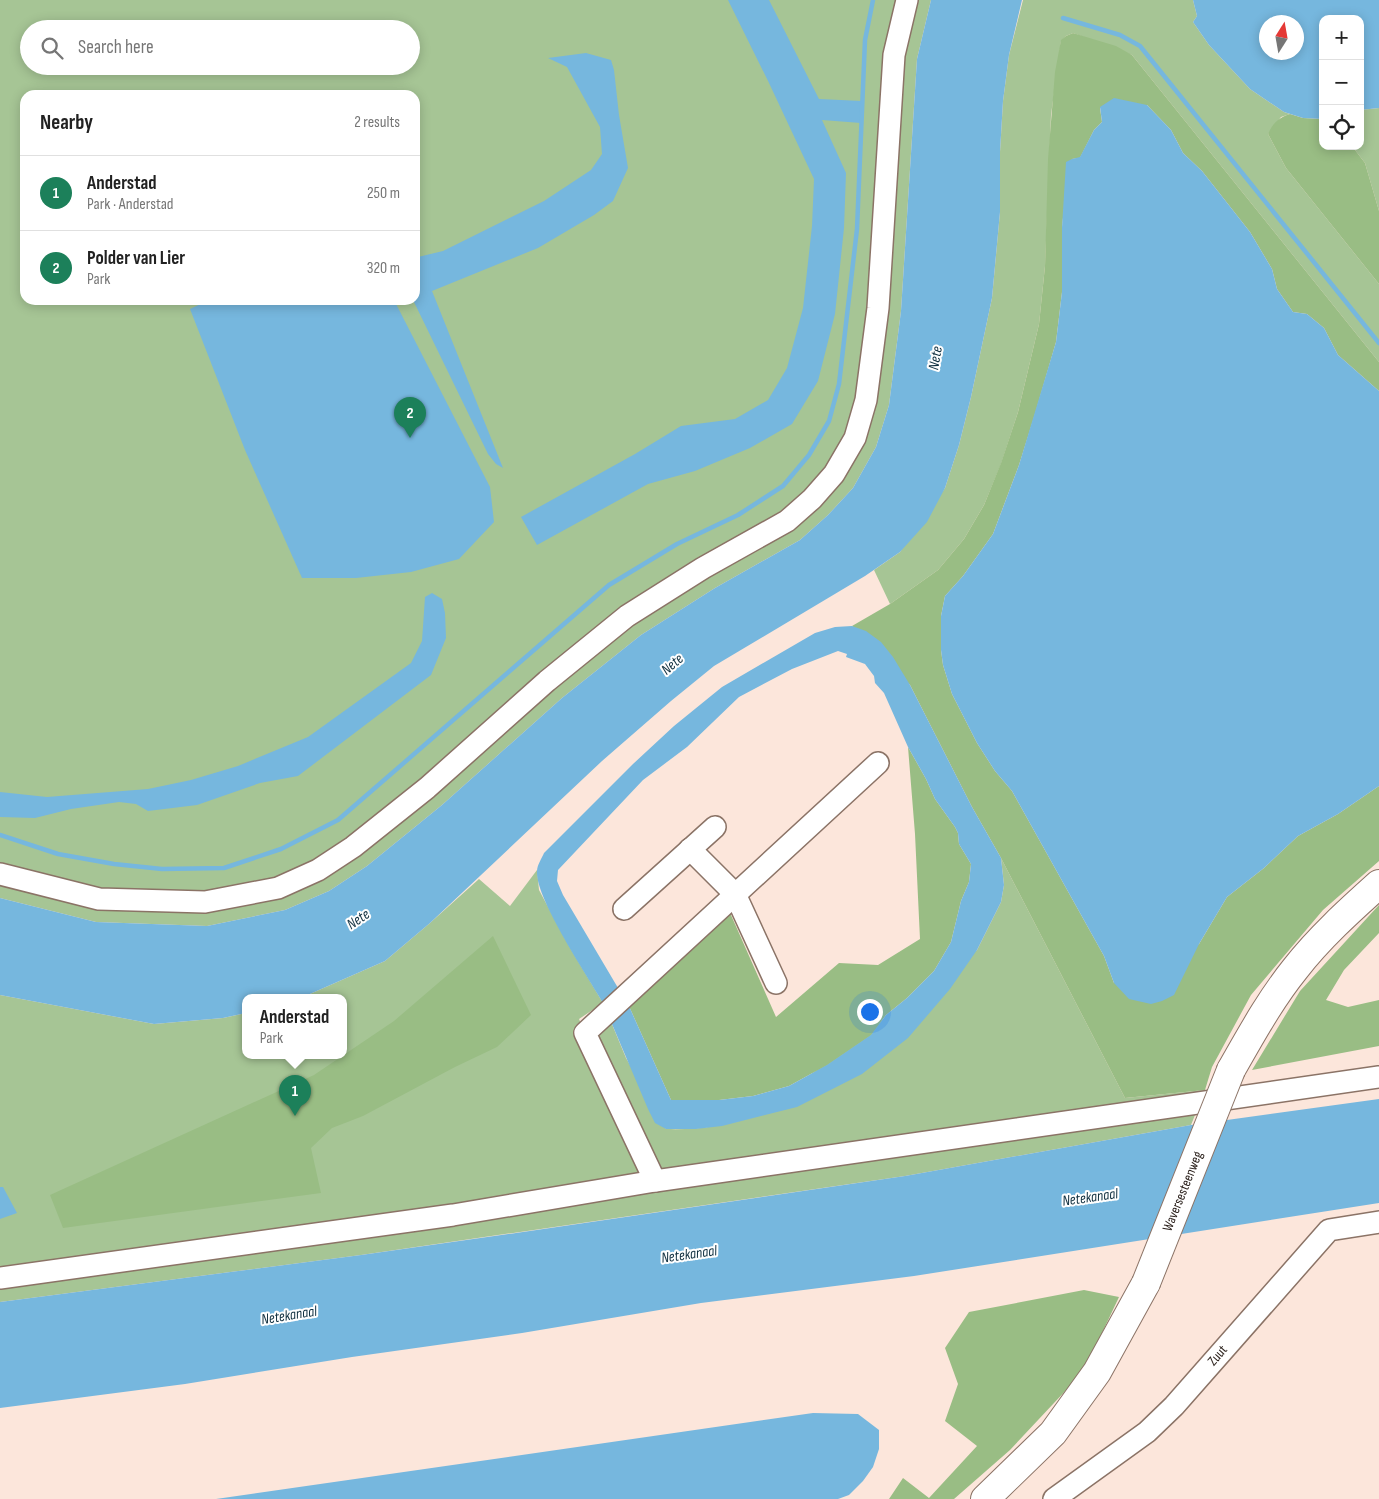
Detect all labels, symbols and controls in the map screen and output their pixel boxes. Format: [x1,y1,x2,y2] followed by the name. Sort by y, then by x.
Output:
[1259,15,1304,60] north arrow
[1319,15,1364,150] map controls
[1319,15,1364,60] button: +
[20,20,420,75] search box
[38,34,66,62] icon: search
[78,36,154,59] text: Search here
[1319,60,1364,105] button: −
[1319,105,1364,150] button: locate
[40,110,93,135] text: Nearby
[354,113,400,132] text: 2 results
[87,172,156,195] text: Anderstad
[53,184,59,203] text: 1
[367,184,400,203] text: 250 m
[87,195,174,214] text: Park · Anderstad
[87,247,185,270] text: Polder van Lier
[52,259,60,278] text: 2
[367,259,400,278] text: 320 m
[87,270,110,289] text: Park
[924,345,947,371] water label: Nete
[394,397,426,438] pin: 2
[657,649,688,679] water label: Nete
[343,905,373,934] water label: Nete
[242,994,347,1059] popup
[857,999,883,1025] your location
[260,1006,329,1029] text: Anderstad
[260,1029,283,1048] text: Park
[279,1075,311,1116] pin: 1
[1159,1148,1206,1234] street label: Waversesteenweg
[1061,1184,1120,1211] water label: Netekanaal
[660,1241,719,1268] water label: Netekanaal
[260,1302,320,1329] water label: Netekanaal
[1204,1342,1231,1369] street label: Zuut

